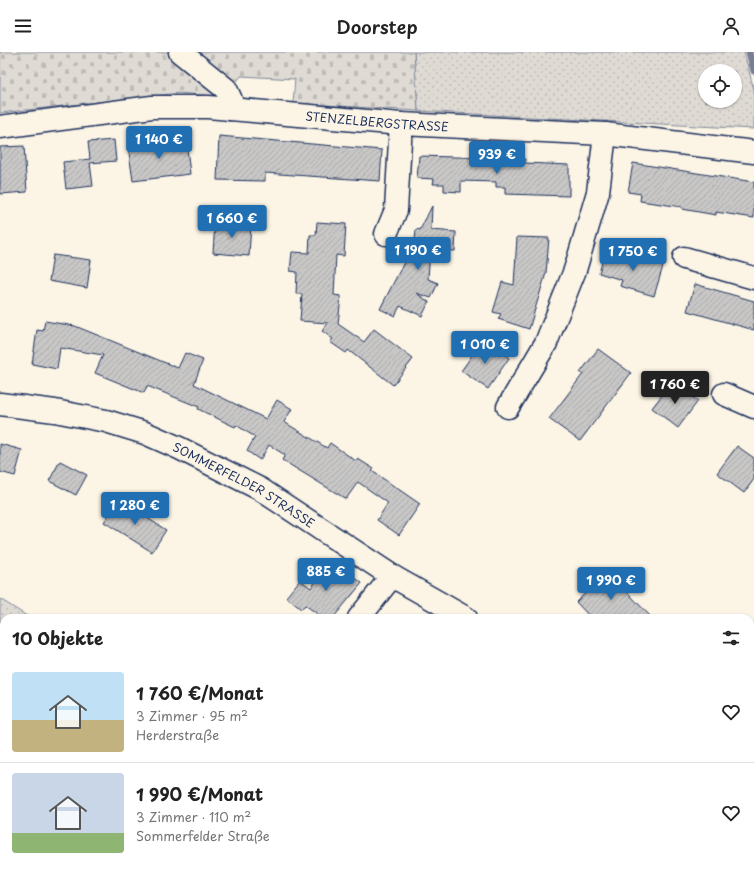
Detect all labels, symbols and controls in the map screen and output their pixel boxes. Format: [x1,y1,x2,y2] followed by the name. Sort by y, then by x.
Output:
[336,13,418,40] text: Doorstep
[12,15,34,37] icon: menu
[720,15,742,37] icon: person
[698,64,742,108] map controls
[698,64,742,108] button: locate
[305,107,450,135] street label: STENZELBERGSTRASSE
[122,126,196,160] pin: 1 140 €
[135,129,183,148] text: 1 140 €
[469,141,525,175] pin: 939 €
[478,144,516,163] text: 939 €
[195,205,269,239] pin: 1 660 €
[207,208,257,227] text: 1 660 €
[381,237,455,271] pin: 1 190 €
[596,238,670,272] pin: 1 750 €
[395,240,441,259] text: 1 190 €
[609,241,657,260] text: 1 750 €
[448,331,522,365] pin: 1 010 €
[460,334,510,353] text: 1 010 €
[638,371,712,405] pin: 1 760 €
[650,374,700,393] text: 1 760 €
[170,438,318,532] street label: SOMMERFELDER STRASSE
[98,492,172,526] pin: 1 280 €
[110,495,160,514] text: 1 280 €
[298,558,354,592] pin: 885 €
[307,561,345,580] text: 885 €
[574,567,648,601] pin: 1 990 €
[586,570,636,589] text: 1 990 €
[12,625,103,651] text: 10 Objekte
[720,627,742,649] icon: filters
[136,680,264,706] text: 1 760 €/Monat
[44,688,92,736] icon: home
[720,701,742,723] icon: heart
[136,706,248,725] text: 3 Zimmer · 95 m²
[136,725,219,744] text: Herderstraße
[136,781,263,807] text: 1 990 €/Monat
[44,789,92,837] icon: home
[720,802,742,824] icon: heart
[136,807,251,826] text: 3 Zimmer · 110 m²
[136,826,270,845] text: Sommerfelder Straße

